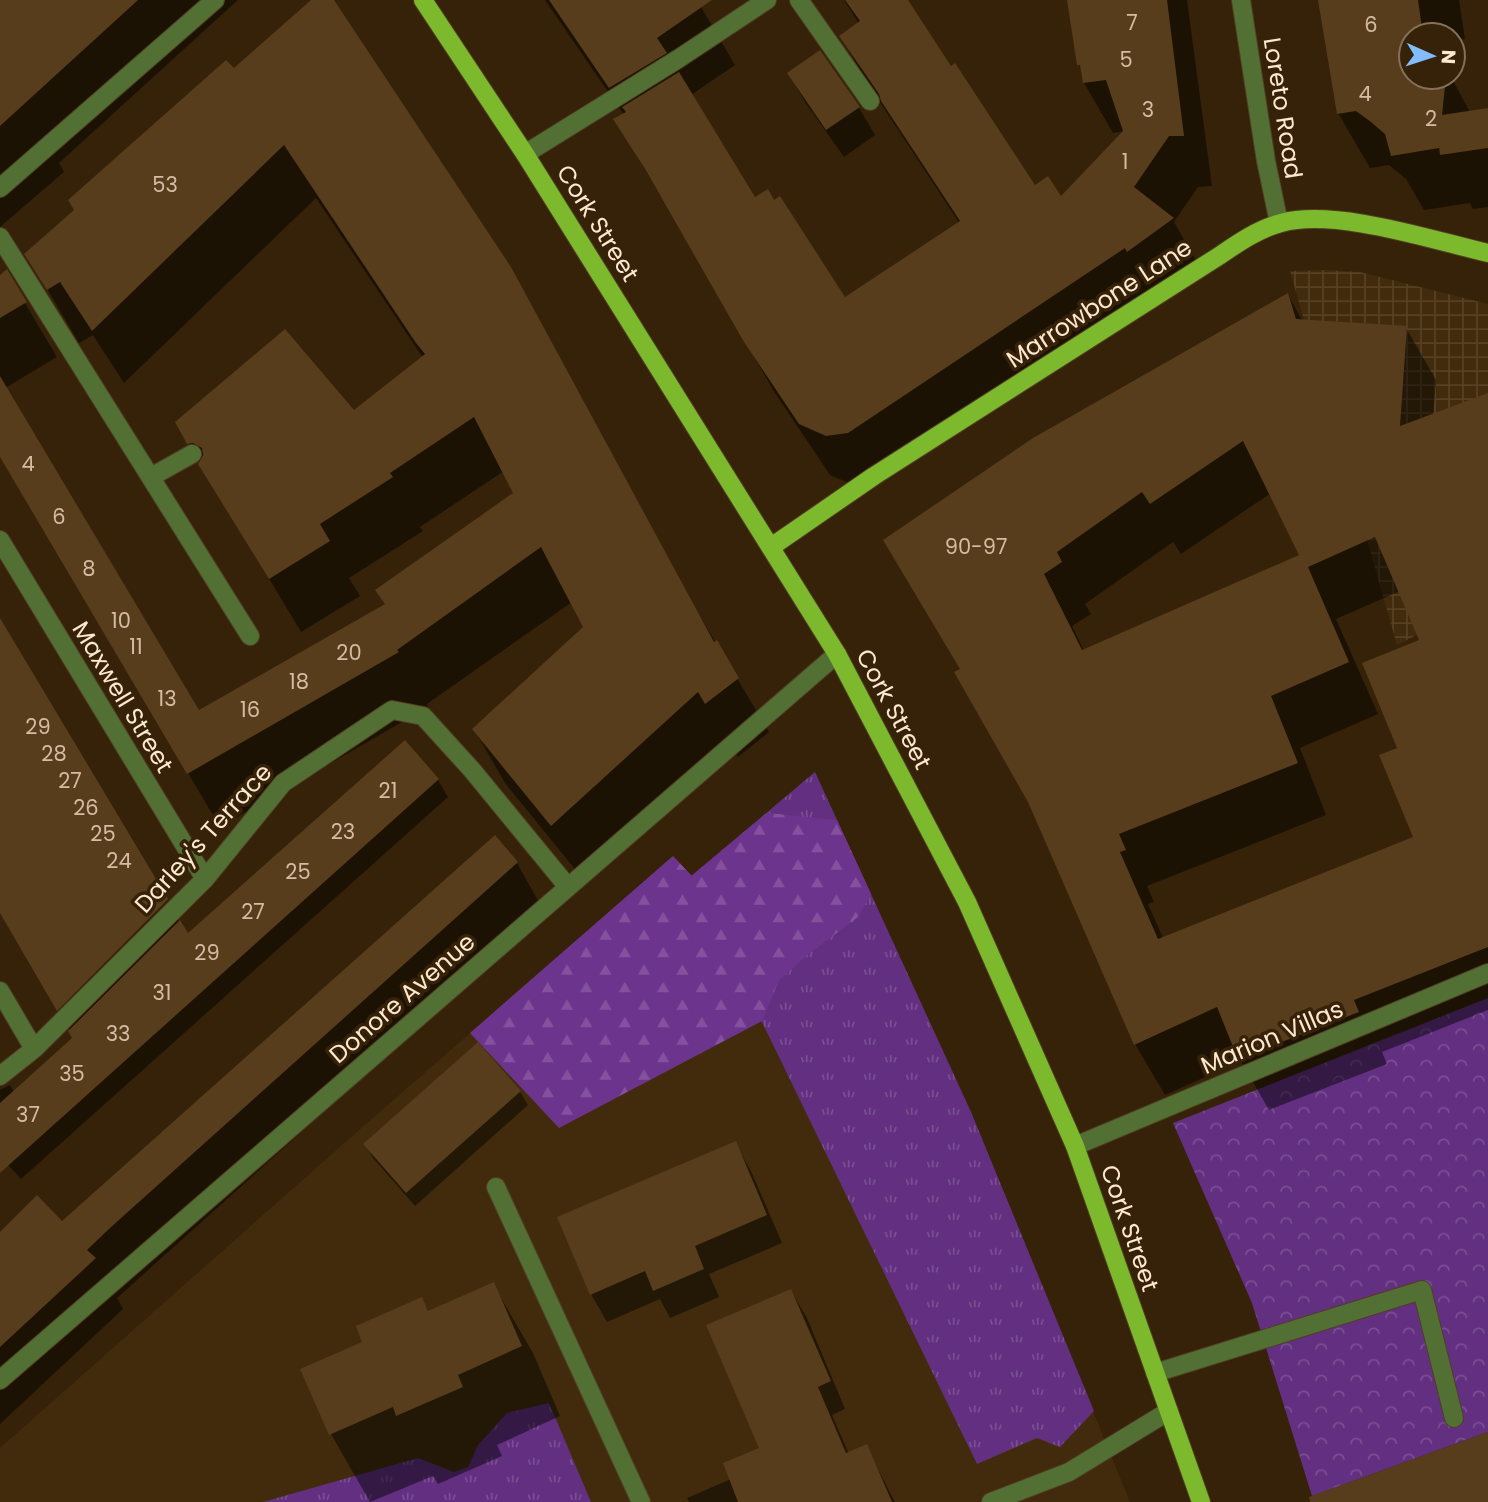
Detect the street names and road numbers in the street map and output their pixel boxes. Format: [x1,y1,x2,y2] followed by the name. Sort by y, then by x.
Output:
[1256,35,1310,181] street label: Loreto Road
[549,158,647,288] street label: Cork Street
[1000,231,1198,375] street label: Marrowbone Lane
[65,615,181,779] street label: Maxwell Street
[848,643,940,775] street label: Cork Street
[127,756,279,920] street label: Darley's Terrace
[322,925,482,1071] street label: Donore Avenue
[1196,992,1348,1082] street label: Marion Villas
[1093,1160,1167,1296] street label: Cork Street

